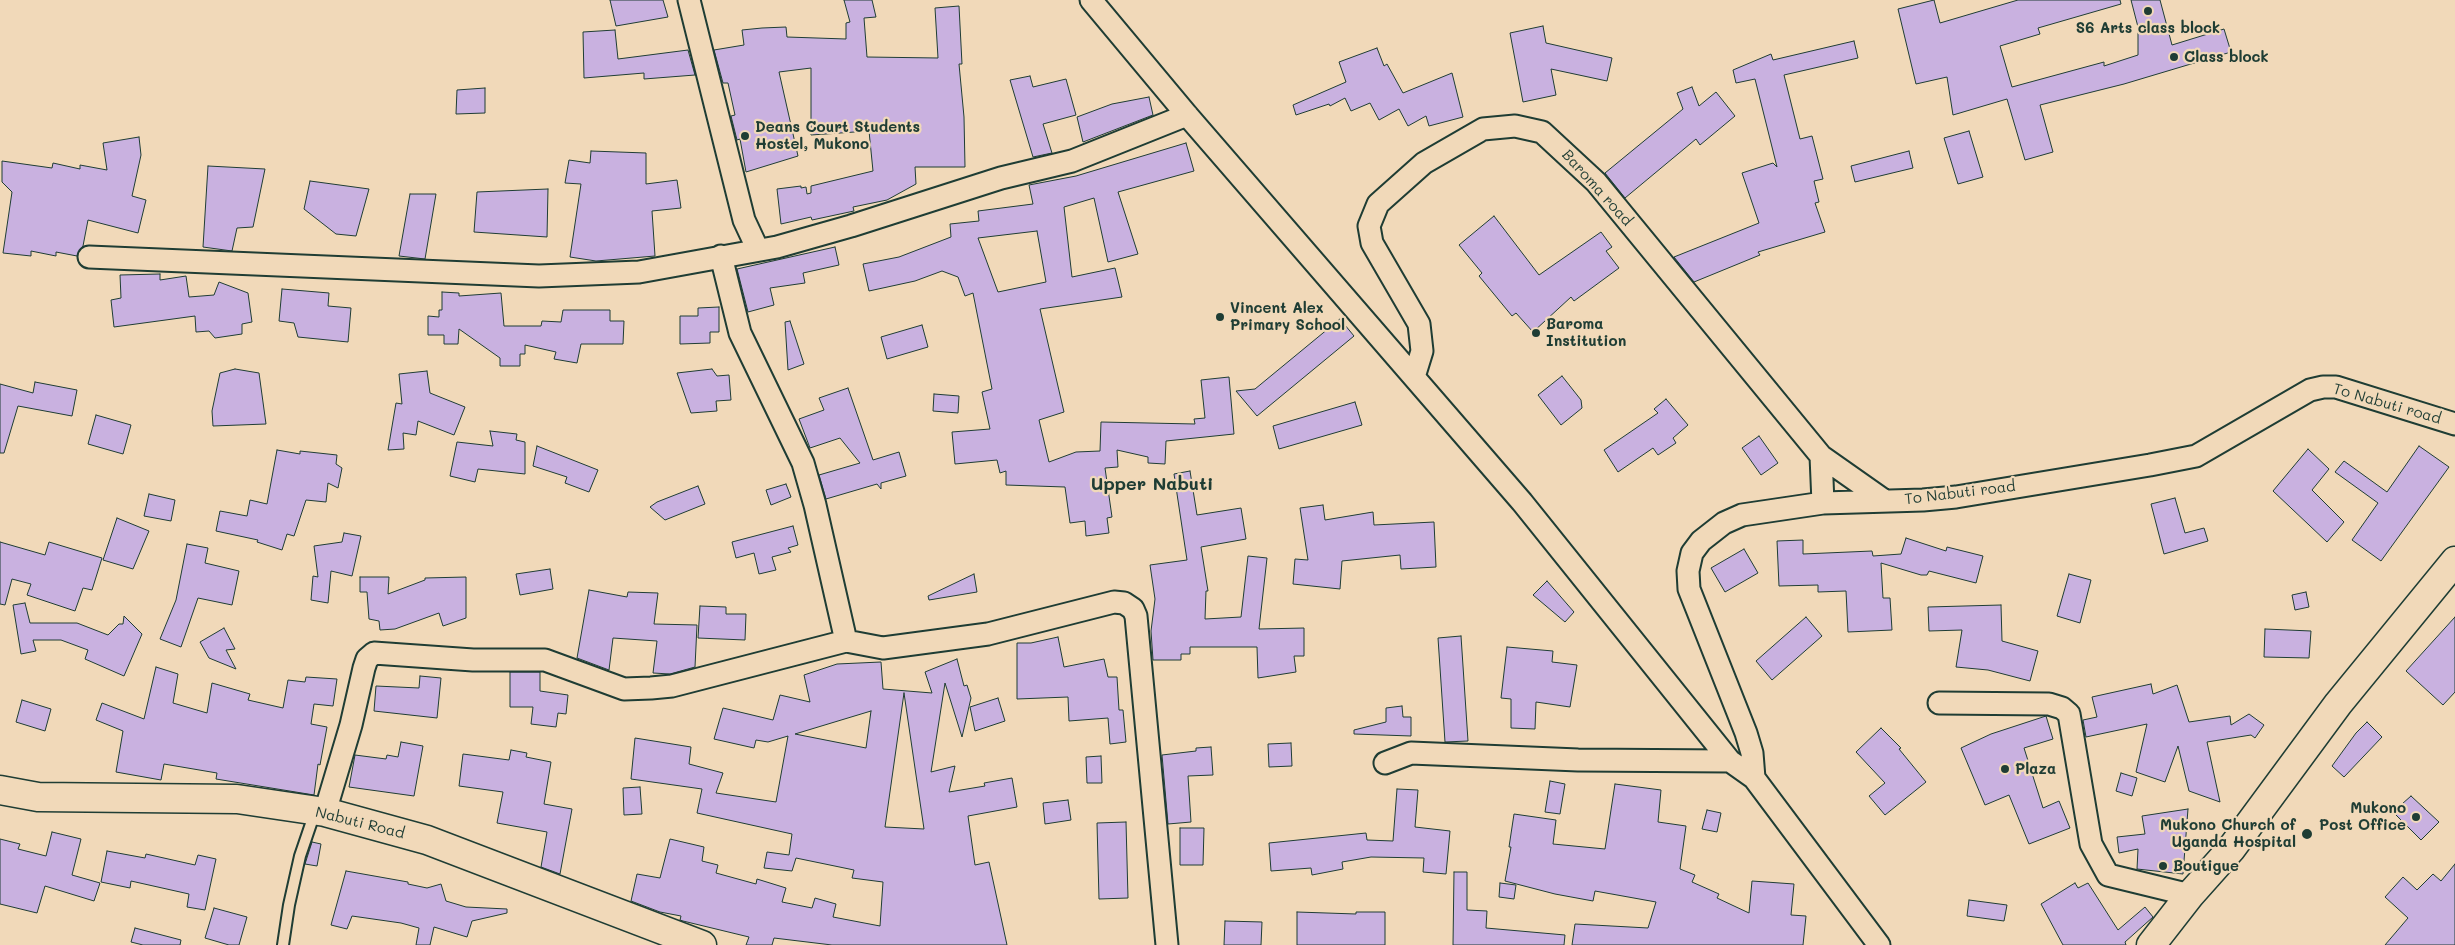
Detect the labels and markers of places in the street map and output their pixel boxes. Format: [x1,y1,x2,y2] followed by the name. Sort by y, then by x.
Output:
[2142,5,2154,17] marker: S6 Arts class block
[2076,19,2220,37] place label: S6 Arts class block
[2184,48,2269,66] place label: Class block
[2168,51,2180,63] marker: Class block
[755,118,920,153] place label: Deans Court Students Hostel, Mukono
[739,130,751,142] marker: Deans Court Students Hostel, Mukono
[1230,299,1345,334] place label: Vincent Alex Primary School
[1214,311,1226,323] marker: Vincent Alex Primary School
[1546,315,1626,350] place label: Baroma Institution
[1530,327,1542,339] marker: Baroma Institution
[2015,760,2056,778] place label: Plaza
[1999,763,2011,775] marker: Plaza
[2319,799,2406,834] place label: Mukono Post Office
[2410,811,2422,823] marker: Mukono Post Office
[2160,816,2296,851] place label: Mukono Church of Uganda Hospital
[2300,827,2314,841] marker: Mukono Church of Uganda Hospital
[2173,857,2239,875] place label: Boutigue
[2157,860,2169,872] marker: Boutigue

